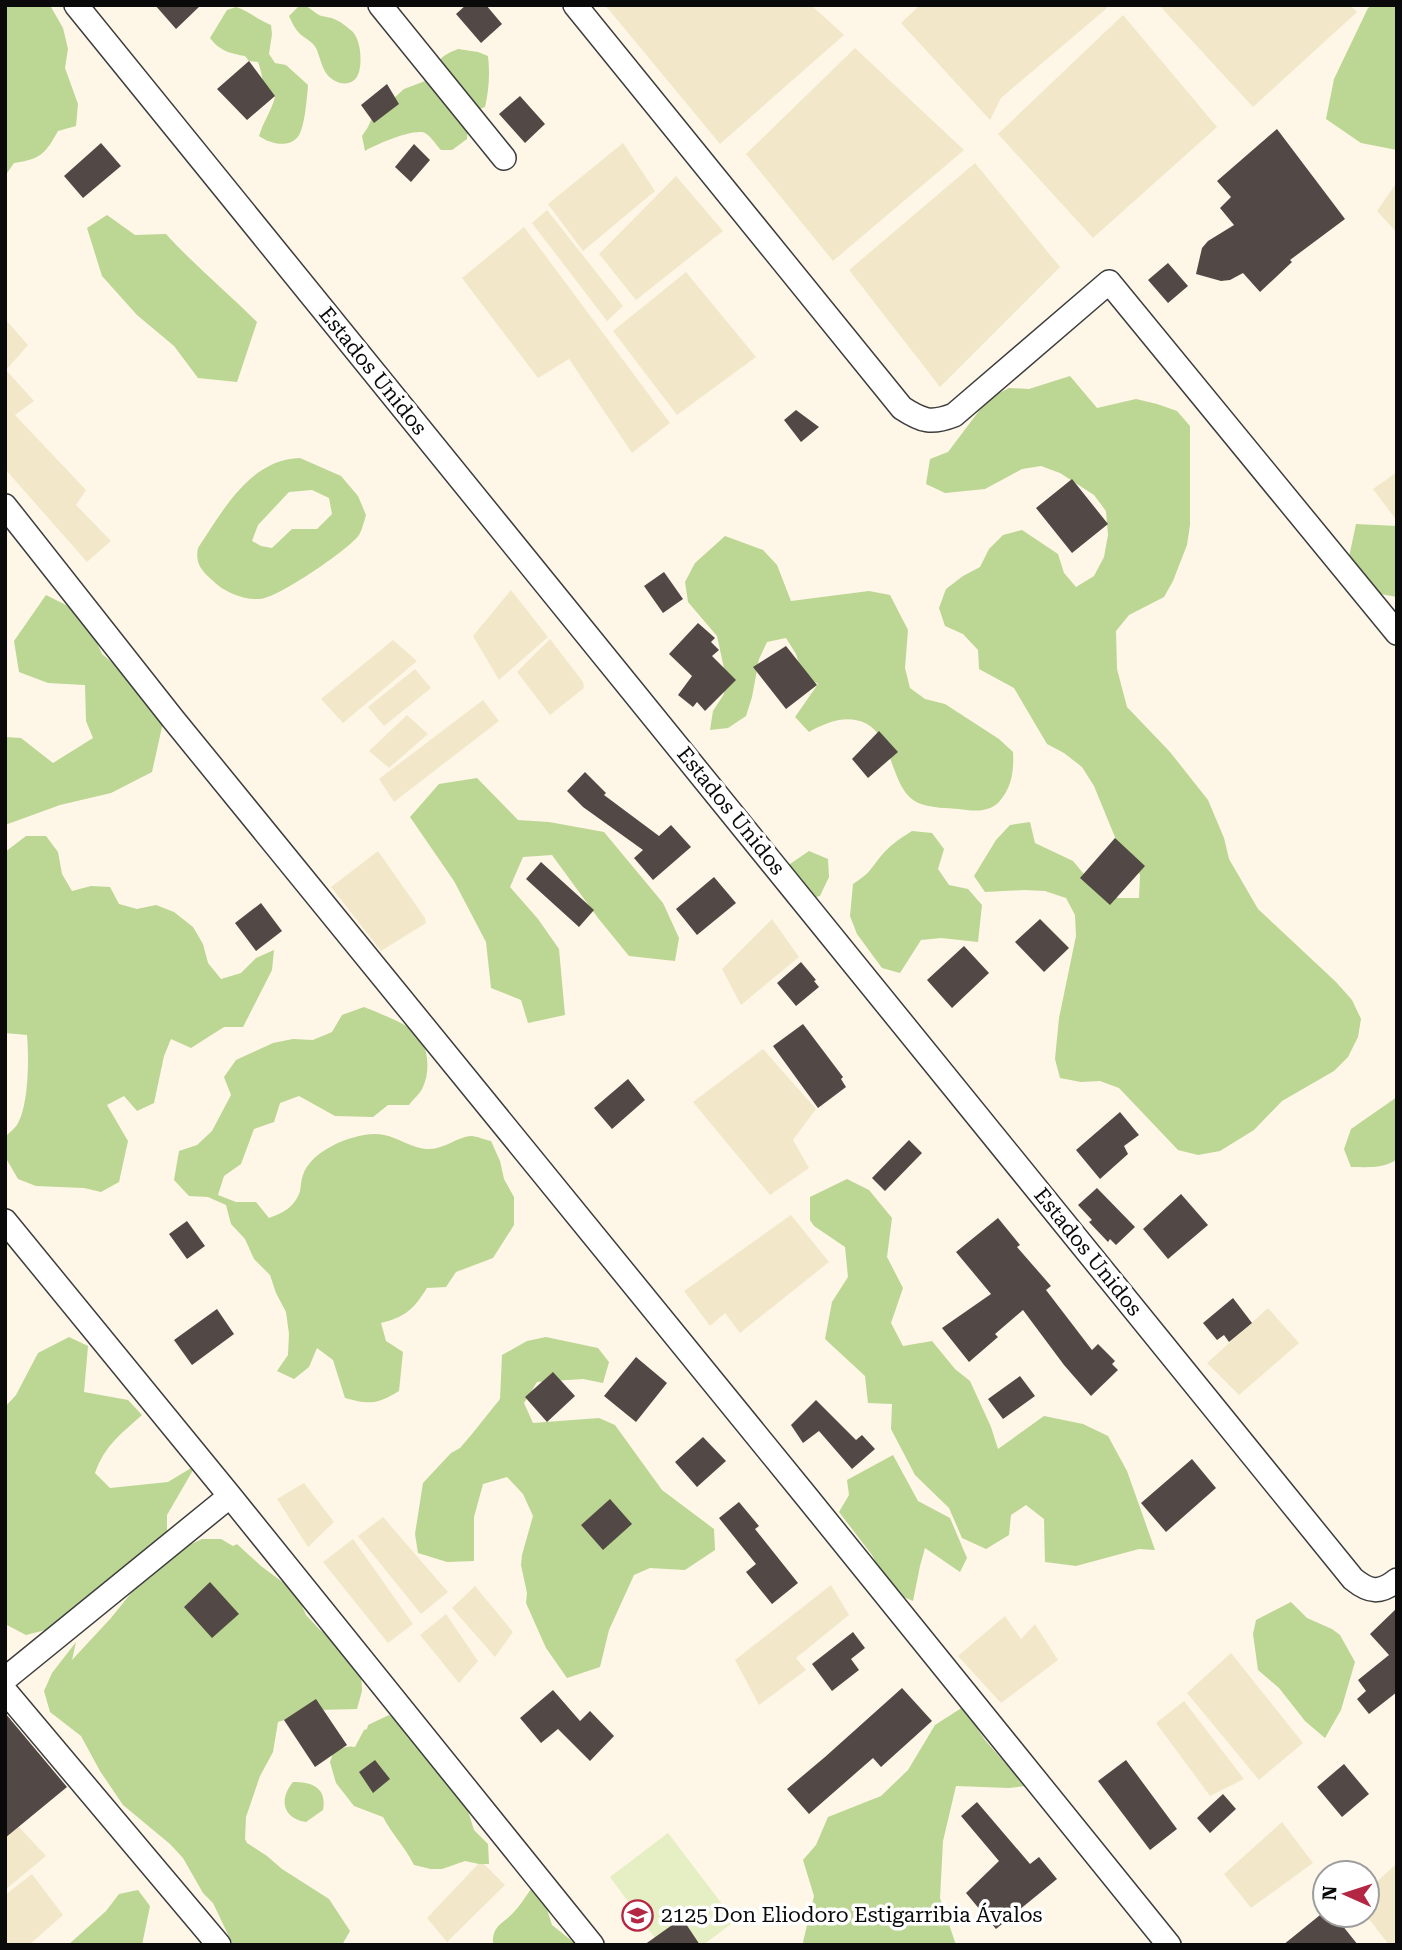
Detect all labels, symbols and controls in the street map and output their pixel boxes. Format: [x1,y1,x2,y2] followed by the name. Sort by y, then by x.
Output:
[314,302,432,440] street label: Estados Unidos
[672,742,790,880] street label: Estados Unidos
[1029,1183,1147,1321] street label: Estados Unidos
[1311,1859,1381,1929] north arrow
[1318,1885,1341,1901] text: N
[621,1898,655,1932] school or university icon: 2125 Don Eliodoro Estigarribia Ávalos
[661,1902,1043,1927] place label: 2125 Don Eliodoro Estigarribia Ávalos

